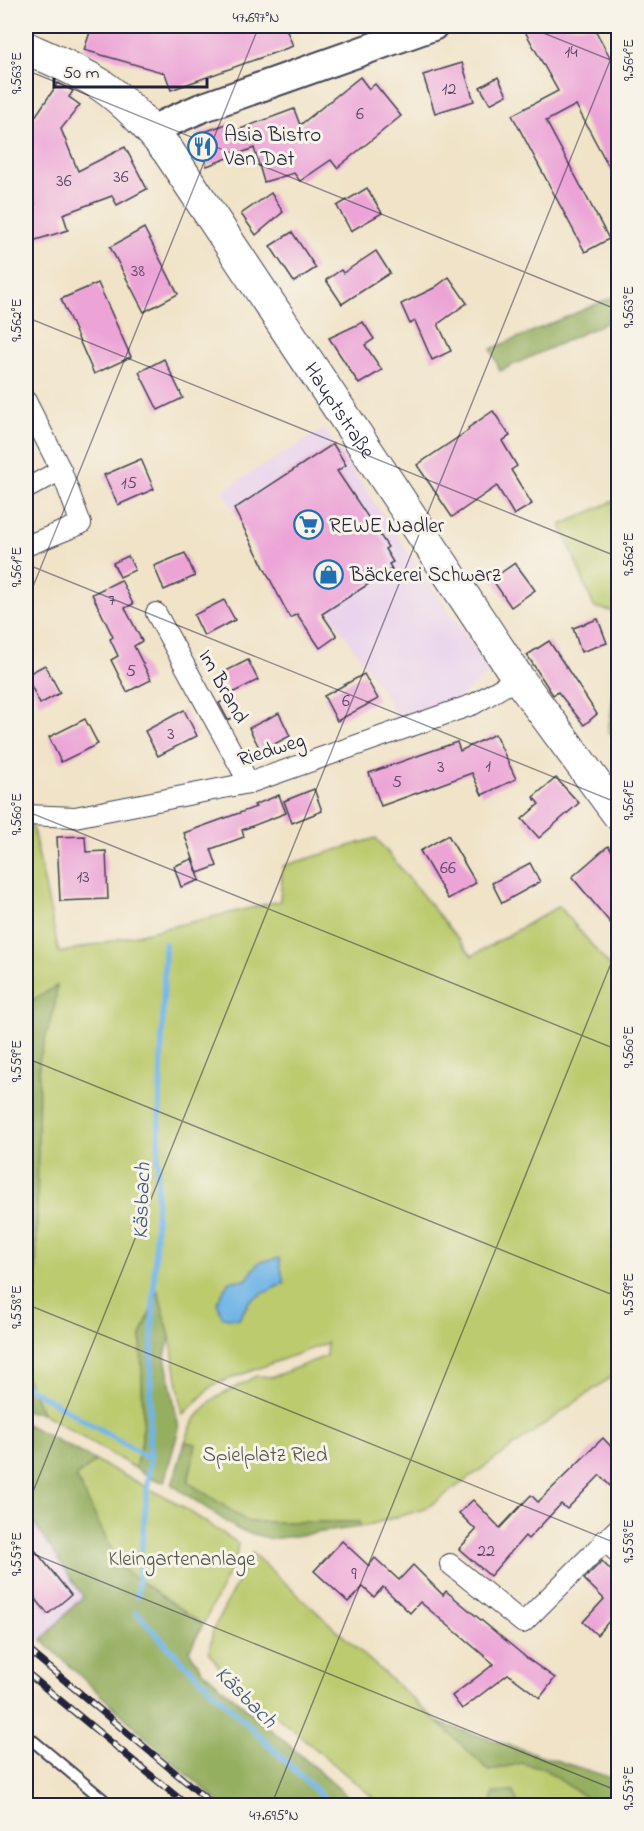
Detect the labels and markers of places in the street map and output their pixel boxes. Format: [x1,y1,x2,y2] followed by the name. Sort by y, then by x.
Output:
[223,121,321,175] place label: Asia Bistro Van Dat
[187,130,219,162] restaurant icon: Asia Bistro Van Dat
[292,509,324,541] supermarket icon: REWE Nadler
[329,512,445,542] place label: REWE Nadler
[313,558,345,590] shop icon: Bäckerei Schwarz
[349,561,501,591] place label: Bäckerei Schwarz

